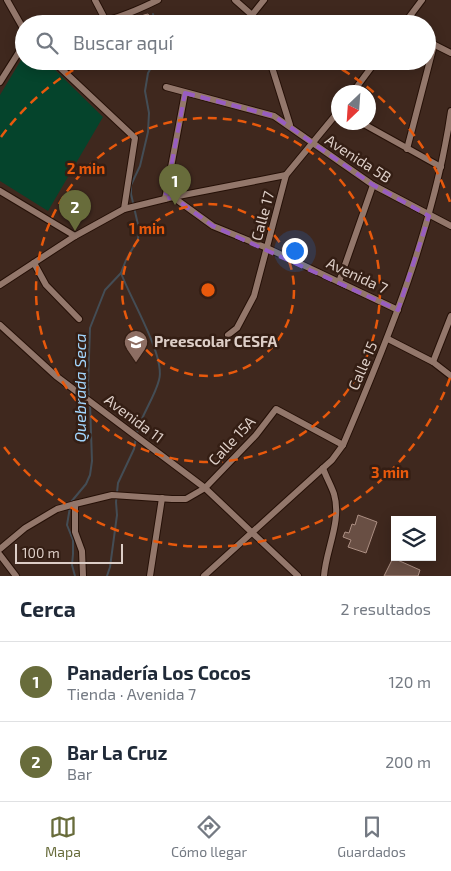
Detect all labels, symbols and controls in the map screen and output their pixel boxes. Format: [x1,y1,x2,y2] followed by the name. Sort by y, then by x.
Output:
[15,15,436,70] search box
[33,29,61,57] icon: search
[73,31,173,54] text: Buscar aquí
[331,85,376,130] north arrow
[322,130,395,186] street label: Avenida 5B
[67,159,105,177] text: 2 min
[159,164,191,205] pin: 1
[247,189,277,243] street label: Calle 17
[59,190,91,231] pin: 2
[129,219,165,237] text: 1 min
[282,238,308,264] your location
[324,253,391,297] street label: Avenida 7
[199,281,217,299] centre of rings
[123,329,149,363] school or university icon: Preescolar CESFA
[154,332,278,350] place label: Preescolar CESFA
[70,333,90,443] water label: Quebrada Seca
[344,339,380,393] street label: Calle 15
[101,390,168,446] street label: Avenida 11
[204,412,259,469] street label: Calle 15A
[371,463,409,481] text: 3 min
[391,516,436,561] map controls
[391,516,436,561] button: layers
[15,541,122,564] scale bar
[22,544,60,561] text: 100 m
[20,596,76,621] text: Cerca
[340,599,431,618] text: 2 resultados
[67,661,251,684] text: Panadería Los Cocos
[33,672,39,691] text: 1
[388,672,431,691] text: 120 m
[67,684,196,703] text: Tienda · Avenida 7
[67,741,168,764] text: Bar La Cruz
[31,752,41,771] text: 2
[385,752,431,771] text: 200 m
[67,764,92,783] text: Bar
[45,813,81,860] tab: Mapa
[171,813,247,860] tab: Cómo llegar
[337,813,406,860] tab: Guardados

